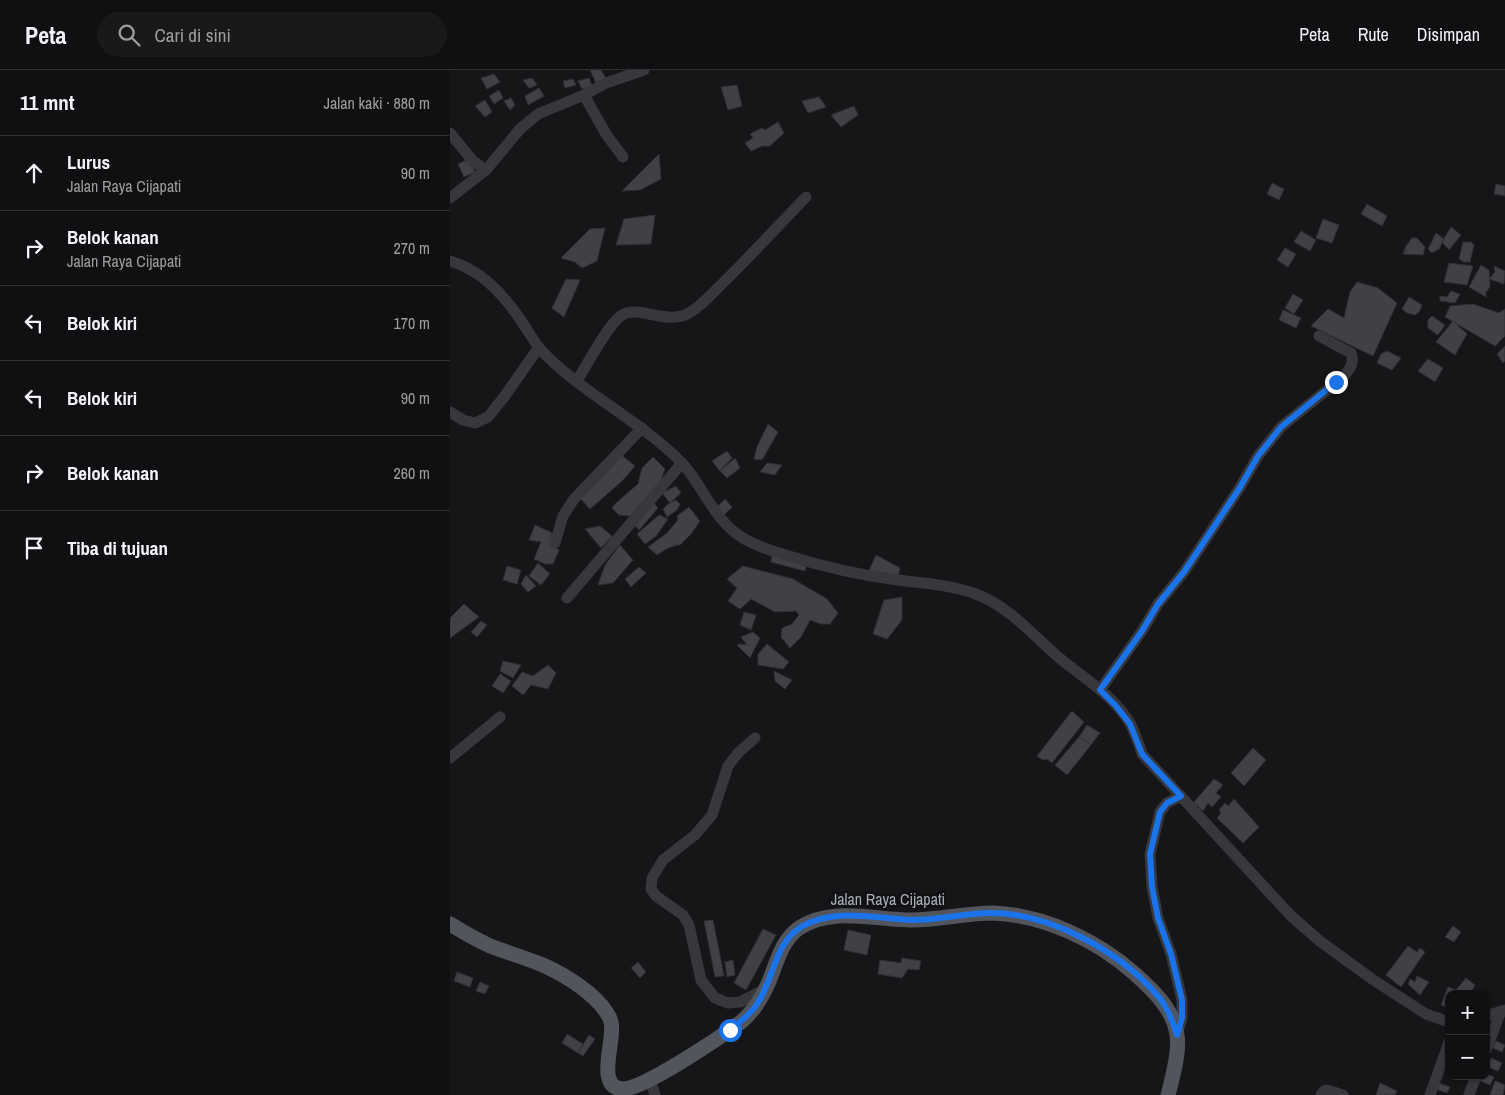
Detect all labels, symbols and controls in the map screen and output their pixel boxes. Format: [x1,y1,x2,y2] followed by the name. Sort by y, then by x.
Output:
[97,12,447,57] search box
[25,19,67,51] text: Peta
[115,21,143,49] icon: search
[155,22,231,48] text: Cari di sini
[1299,22,1330,47] text: Peta
[1358,22,1389,47] text: Rute
[1417,22,1480,47] text: Disimpan
[20,88,75,117] text: 11 mnt
[324,92,430,114] text: Jalan kaki · 880 m
[67,149,110,175] text: Lurus
[20,159,48,187] icon: ahead
[401,162,430,184] text: 90 m
[67,175,182,197] text: Jalan Raya Cijapati
[67,224,159,250] text: Belok kanan
[20,234,48,262] icon: right
[394,237,430,259] text: 270 m
[67,250,182,272] text: Jalan Raya Cijapati
[20,309,48,337] icon: left
[67,310,137,336] text: Belok kiri
[394,312,430,334] text: 170 m
[1325,371,1348,394] route end
[20,384,48,412] icon: left
[67,385,137,411] text: Belok kiri
[401,387,430,409] text: 90 m
[20,459,48,487] icon: right
[67,460,159,486] text: Belok kanan
[394,462,430,484] text: 260 m
[20,534,48,562] icon: arrive
[67,535,168,561] text: Tiba di tujuan
[831,888,945,910] street label: Jalan Raya Cijapati
[1445,990,1490,1080] map controls
[1445,990,1490,1035] button: +
[719,1019,742,1042] route start
[1445,1035,1490,1080] button: −

